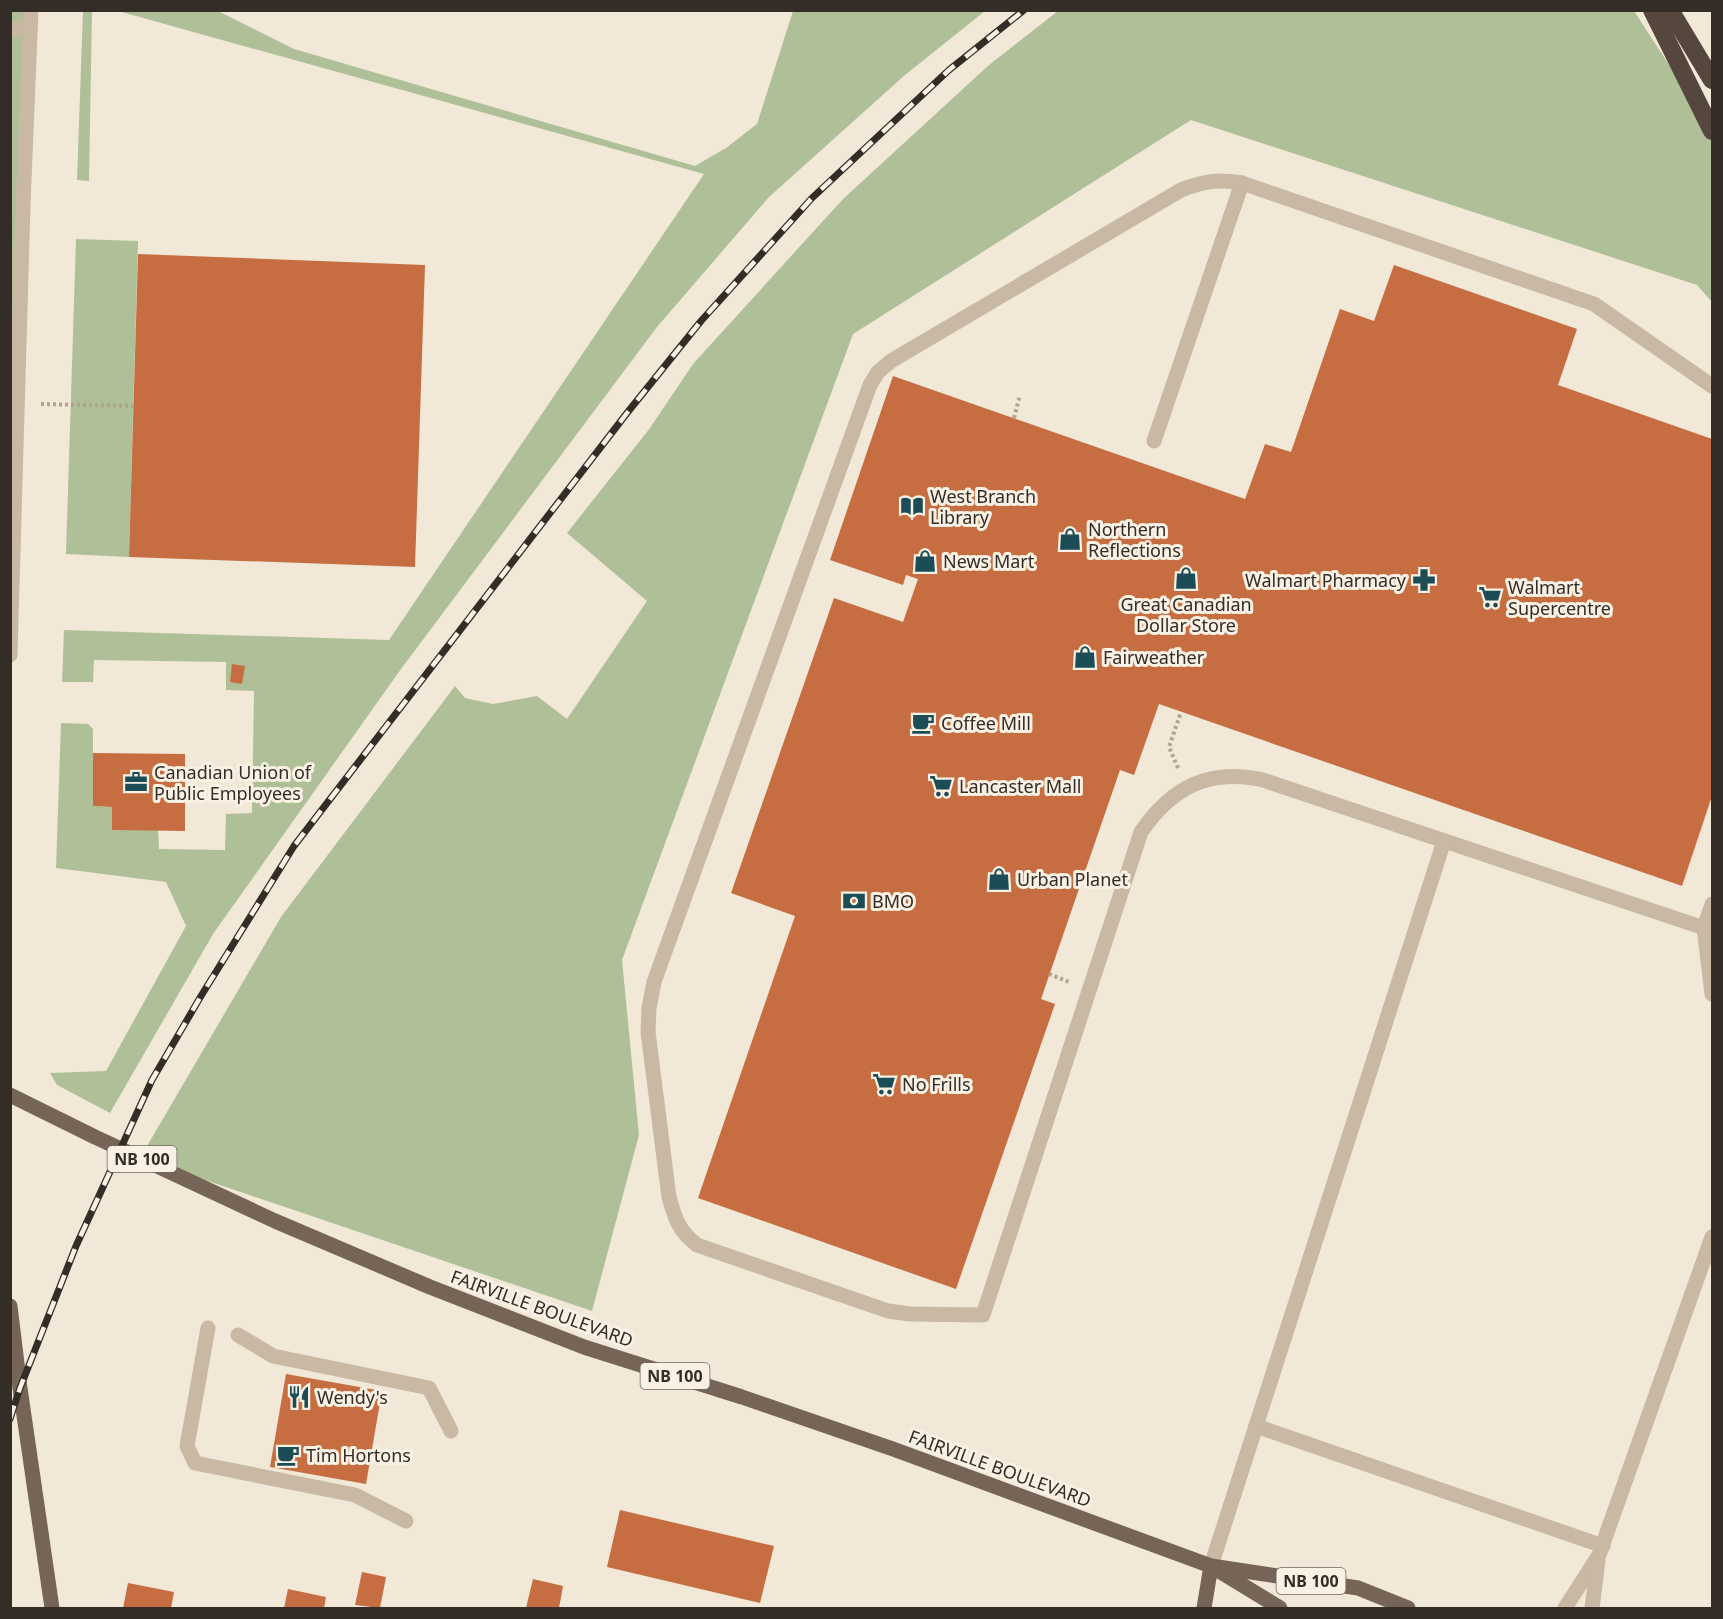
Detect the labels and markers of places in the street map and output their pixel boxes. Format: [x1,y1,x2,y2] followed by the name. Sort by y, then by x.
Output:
[930,484,1036,529] place label: West Branch Library
[899,493,925,519] library icon: West Branch Library
[1088,517,1181,562] place label: Northern Reflections
[1057,526,1083,552] shop icon: Northern Reflections
[912,548,938,574] shop icon: News Mart
[943,549,1035,573] place label: News Mart
[1173,565,1199,591] shop icon: Great Canadian Dollar Store
[1411,567,1437,593] pharmacy icon: Walmart Pharmacy
[1245,568,1407,592] place label: Walmart Pharmacy
[1508,575,1611,620] place label: Walmart Supercentre
[1477,584,1503,610] supermarket icon: Walmart Supercentre
[1120,592,1252,637] place label: Great Canadian Dollar Store
[1072,644,1098,670] shop icon: Fairweather
[1103,645,1205,669] place label: Fairweather
[910,710,936,736] cafe icon: Coffee Mill
[941,711,1031,735] place label: Coffee Mill
[154,760,312,805] place label: Canadian Union of Public Employees
[123,769,149,795] office icon: Canadian Union of Public Employees
[928,773,954,799] supermarket icon: Lancaster Mall
[959,774,1082,798] place label: Lancaster Mall
[986,866,1012,892] shop icon: Urban Planet
[1017,867,1128,891] place label: Urban Planet
[841,888,867,914] bank icon: BMO
[872,889,914,913] place label: BMO
[871,1071,897,1097] supermarket icon: No Frills
[902,1072,971,1096] place label: No Frills
[286,1384,312,1410] restaurant icon: Wendy's
[317,1385,388,1409] place label: Wendy's
[275,1442,301,1468] cafe icon: Tim Hortons
[306,1443,411,1467] place label: Tim Hortons

